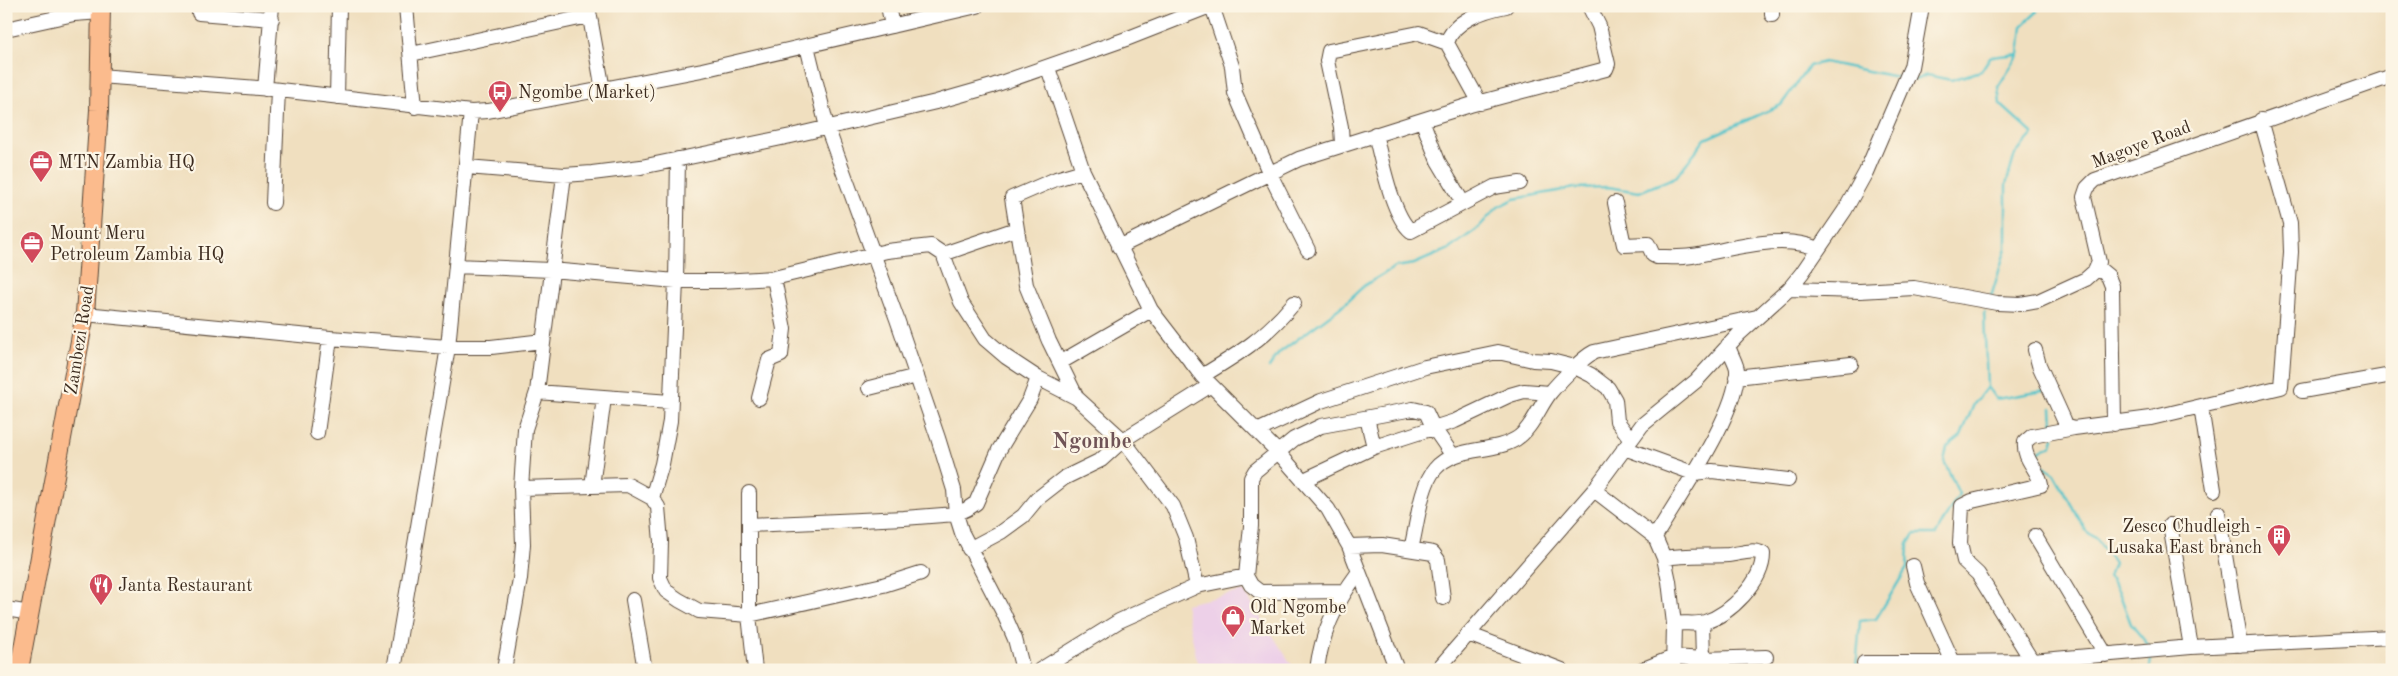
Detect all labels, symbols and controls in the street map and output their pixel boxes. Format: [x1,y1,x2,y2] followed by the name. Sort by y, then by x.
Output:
[487,79,513,113] bus stop icon: Ngombe (Market)
[518,83,656,102] place label: Ngombe (Market)
[2089,118,2193,172] street label: Magoye Road
[28,149,54,183] office icon: MTN Zambia HQ
[58,154,195,172] place label: MTN Zambia HQ
[50,225,224,264] place label: Mount Meru Petroleum Zambia HQ
[19,230,45,264] office icon: Mount Meru Petroleum Zambia HQ
[62,284,98,396] street label: Zambezi Road
[1052,431,1132,453] district label: Ngombe
[2107,518,2262,557] place label: Zesco Chudleigh - Lusaka East branch
[2266,523,2292,557] building icon: Zesco Chudleigh - Lusaka East branch
[88,572,114,606] restaurant icon: Janta Restaurant
[118,577,253,595] place label: Janta Restaurant
[1250,599,1346,638] place label: Old Ngombe Market
[1220,604,1246,638] shop icon: Old Ngombe Market

